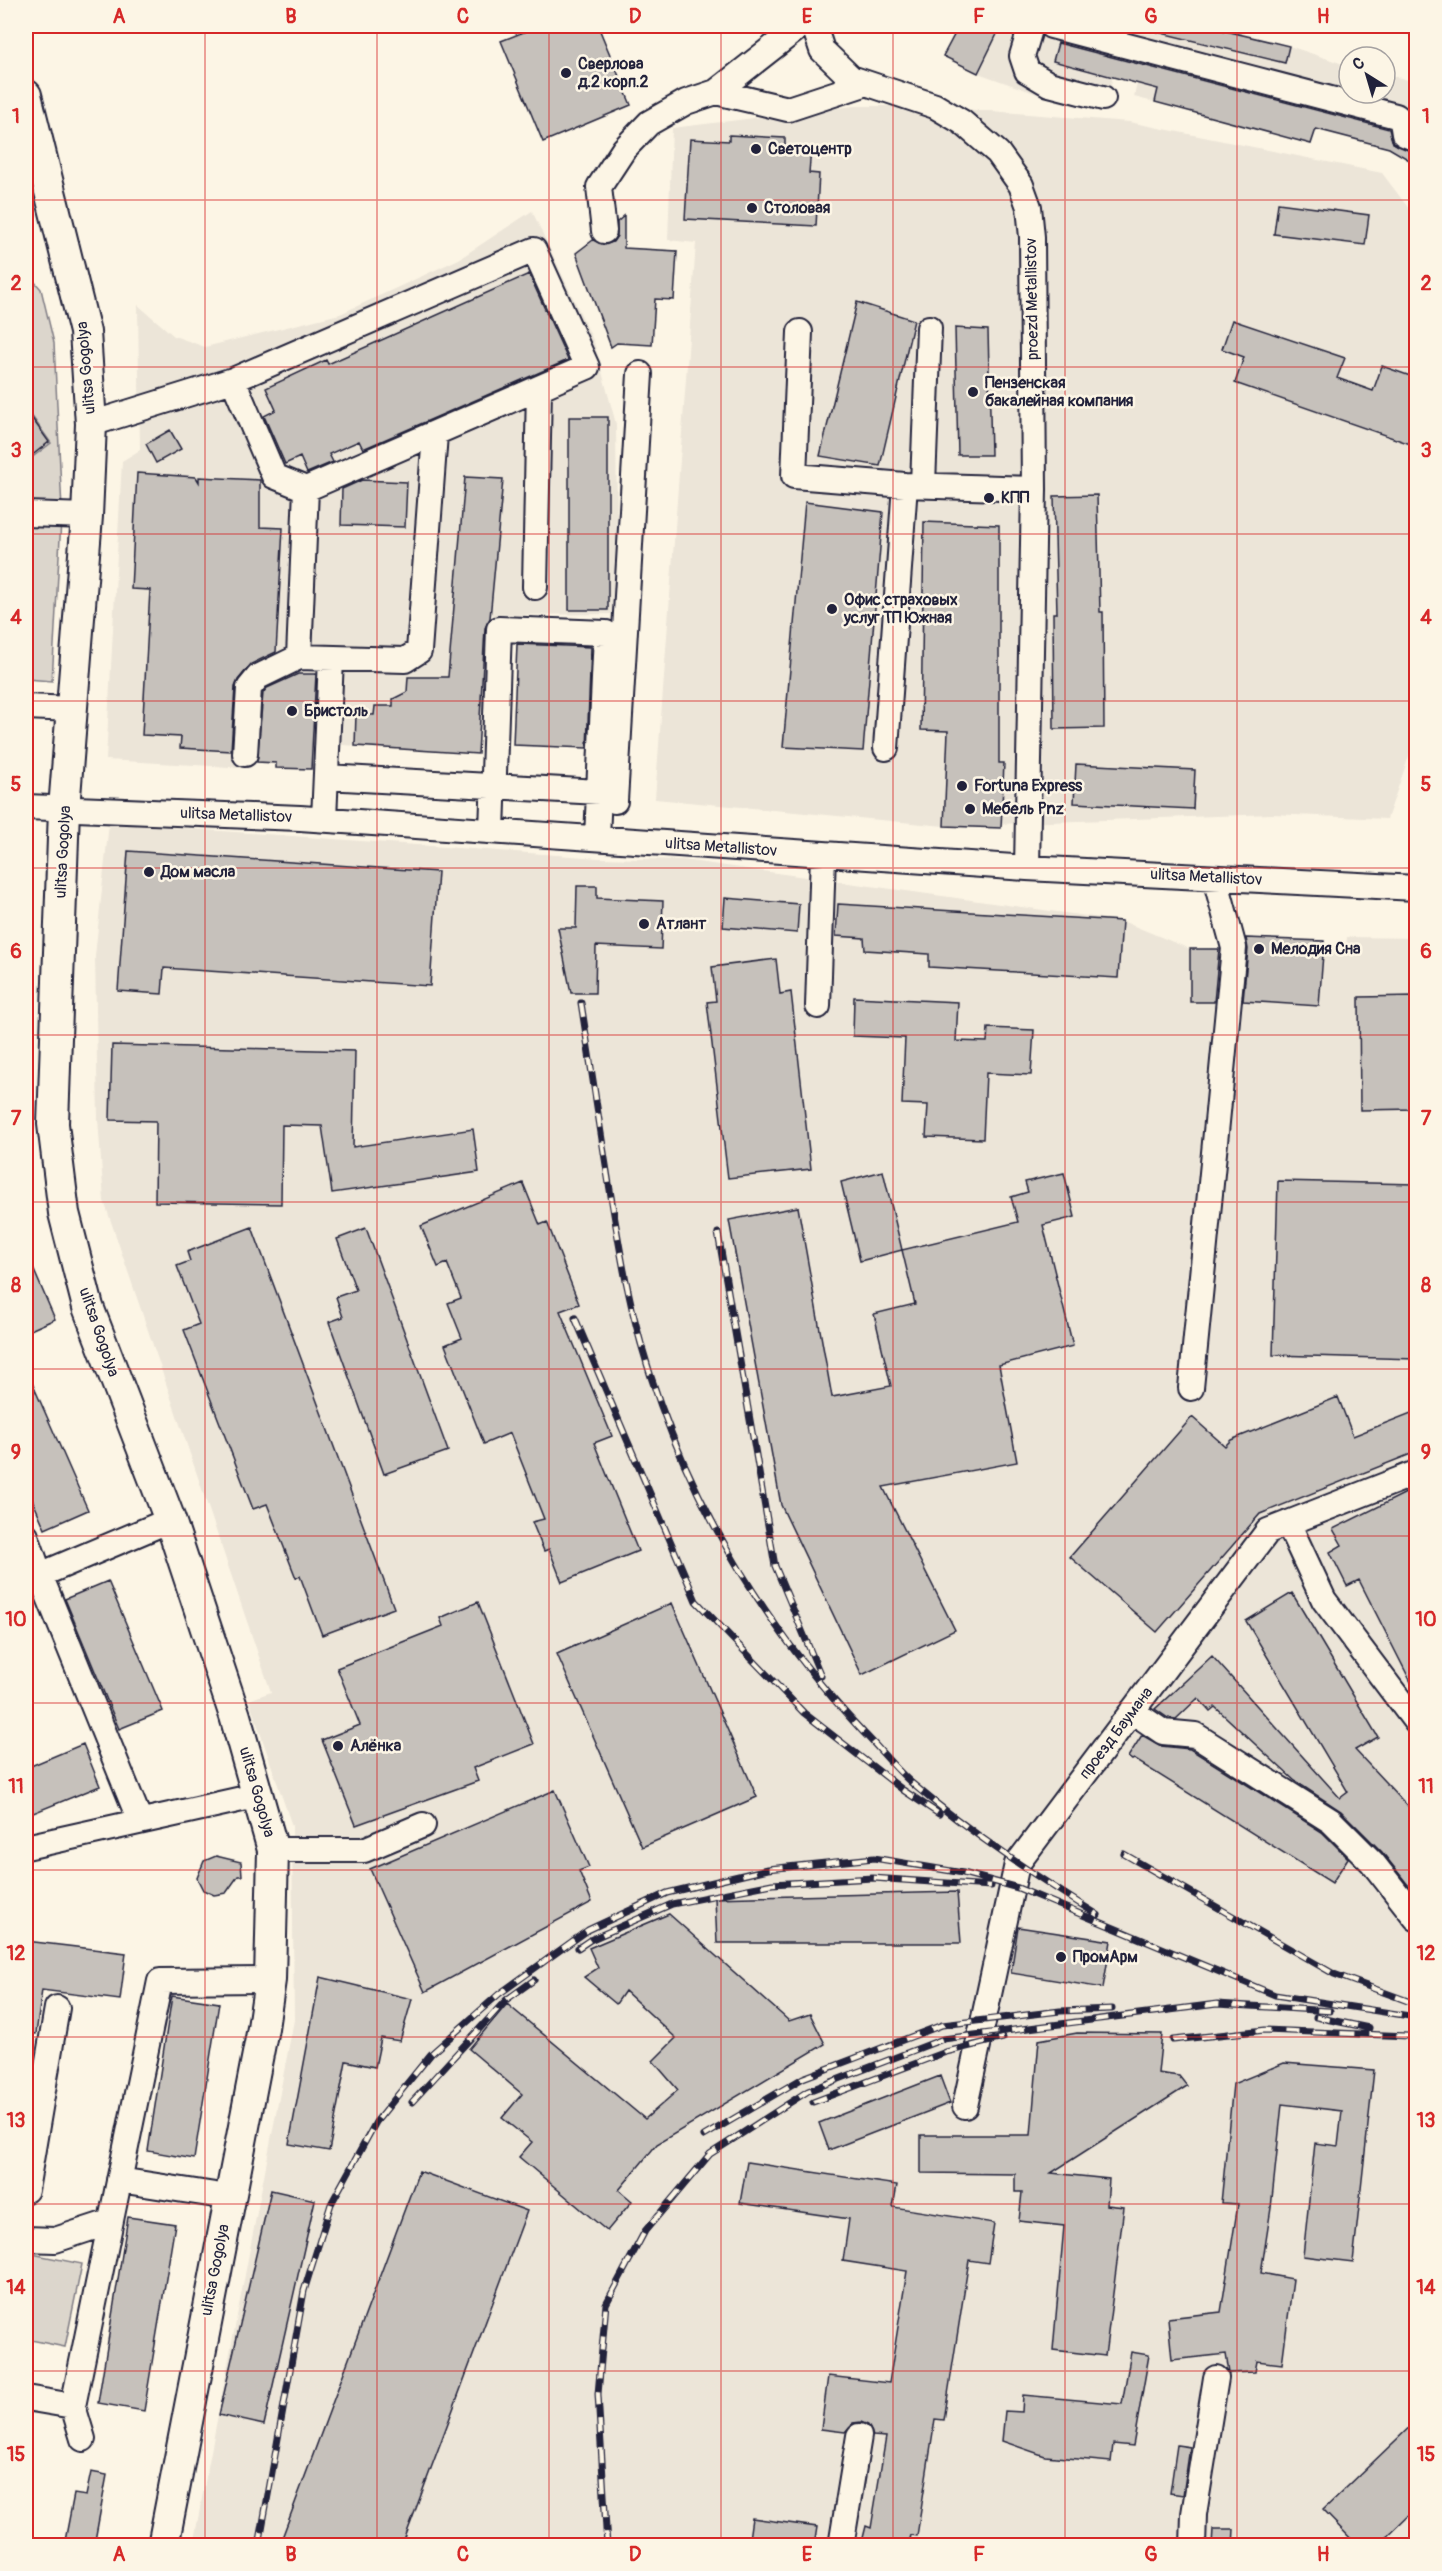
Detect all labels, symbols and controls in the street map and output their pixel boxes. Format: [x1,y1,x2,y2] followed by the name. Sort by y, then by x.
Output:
[113,4,126,29] text: A
[285,4,297,29] text: B
[457,4,469,29] text: C
[629,4,642,29] text: D
[802,4,813,29] text: E
[973,4,985,29] text: F
[1144,4,1158,29] text: G
[1317,4,1330,29] text: H
[1337,45,1397,105] north arrow
[1349,53,1369,75] text: С
[577,54,649,92] place label: Сверлова д.2 корп.2
[559,66,573,80] marker: Сверлова д.2 корп.2
[12,104,20,129] text: 1
[1422,104,1430,129] text: 1
[768,139,852,159] place label: Светоцентр
[749,142,763,156] marker: Светоцентр
[764,198,831,218] place label: Столовая
[745,201,759,215] marker: Столовая
[1021,238,1043,360] street label: proezd Metallistov
[10,271,22,296] text: 2
[1420,271,1432,296] text: 2
[72,321,100,415] street label: ulitsa Gogolya
[985,373,1134,411] place label: Пензенская бакалейная компания
[966,385,980,399] marker: Пензенская бакалейная компания
[10,438,22,463] text: 3
[1420,438,1432,463] text: 3
[1001,488,1030,508] place label: КПП
[982,491,996,505] marker: КПП
[843,590,958,628] place label: Офис страховых услуг ТП Южная
[825,602,839,616] marker: Офис страховых услуг ТП Южная
[10,605,22,630] text: 4
[1420,605,1432,630] text: 4
[304,701,368,721] place label: Бристоль
[285,704,299,718] marker: Бристоль
[11,772,22,797] text: 5
[1421,772,1432,797] text: 5
[974,776,1083,796] place label: Fortuna Express
[955,779,969,793] marker: Fortuna Express
[982,799,1065,819] place label: Мебель Pnz
[963,802,977,816] marker: Мебель Pnz
[179,803,293,827] street label: ulitsa Metallistov
[51,805,75,899] street label: ulitsa Gogolya
[664,833,778,861] street label: ulitsa Metallistov
[160,862,236,882] place label: Дом масла
[1149,864,1263,890] street label: ulitsa Metallistov
[142,865,156,879] marker: Дом масла
[656,914,707,934] place label: Атлант
[637,917,651,931] marker: Атлант
[10,939,22,964] text: 6
[1271,939,1361,959] place label: Мелодия Сна
[1420,939,1432,964] text: 6
[1252,942,1266,956] marker: Мелодия Сна
[11,1106,22,1131] text: 7
[1421,1106,1432,1131] text: 7
[11,1273,21,1298] text: 8
[1421,1273,1431,1298] text: 8
[74,1285,124,1379] street label: ulitsa Gogolya
[11,1440,21,1465] text: 9
[1421,1440,1431,1465] text: 9
[5,1607,27,1632] text: 10
[1415,1607,1437,1632] text: 10
[1075,1683,1157,1783] street label: проезд Баумана
[350,1736,402,1756] place label: Алёнка
[331,1739,345,1753] marker: Алёнка
[235,1744,279,1840] street label: ulitsa Gogolya
[8,1774,24,1799] text: 11
[1418,1774,1434,1799] text: 11
[7,1941,26,1966] text: 12
[1417,1941,1436,1966] text: 12
[1073,1947,1138,1967] place label: ПромАрм
[1054,1950,1068,1964] marker: ПромАрм
[7,2108,25,2133] text: 13
[1417,2108,1435,2133] text: 13
[196,2222,234,2318] street label: ulitsa Gogolya
[6,2275,26,2300] text: 14
[1416,2275,1436,2300] text: 14
[7,2442,25,2467] text: 15
[1417,2442,1435,2467] text: 15
[113,2542,126,2567] text: A
[285,2542,297,2567] text: B
[457,2542,469,2567] text: C
[629,2542,642,2567] text: D
[802,2542,813,2567] text: E
[973,2542,985,2567] text: F
[1144,2542,1158,2567] text: G
[1317,2542,1330,2567] text: H

